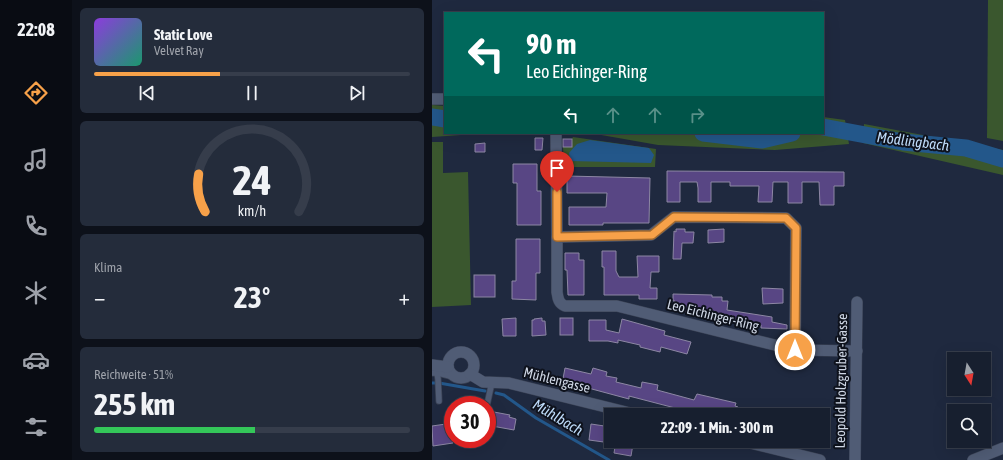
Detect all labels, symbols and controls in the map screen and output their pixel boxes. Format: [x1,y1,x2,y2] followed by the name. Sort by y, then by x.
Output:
[17,19,55,40] text: 22:08
[154,26,213,43] text: Static Love
[460,28,512,80] icon: left
[526,28,576,60] text: 90 m
[154,43,204,58] text: Velvet Ray
[526,61,647,82] text: Leo Eichinger-Ring
[22,79,50,107] icon: directions
[136,82,158,104] icon: previous
[241,82,263,104] icon: pause
[346,82,368,104] icon: next
[560,104,582,126] icon: left
[602,104,624,126] icon: ahead
[644,104,666,126] icon: ahead
[686,104,708,126] icon: right
[876,128,950,154] water label: Mödlingbach
[22,146,50,174] icon: music
[540,151,574,192] pin
[232,155,272,203] text: 24
[546,157,568,179] icon: arrive
[238,202,266,218] text: km/h
[22,212,50,240] icon: phone
[94,260,122,275] text: Klima
[22,279,50,307] icon: climate
[234,280,270,314] text: 23°
[94,284,105,310] text: −
[399,284,410,310] text: +
[665,296,761,334] street label: Leo Eichinger-Ring
[832,313,850,449] street label: Leopold Holzgruber-Gasse
[774,329,816,371] position arrow
[22,346,50,374] icon: car
[947,352,991,396] north arrow
[947,352,991,448] map controls
[522,364,592,396] street label: Mühlengasse
[94,367,173,382] text: Reichweite · 51%
[94,387,175,421] text: 255 km
[530,395,586,439] water label: Mühlbach
[444,396,496,448] speed limit sign: 30
[947,404,991,448] button: search
[22,413,50,441] icon: filters
[661,419,773,436] text: 22:09 · 1 Min. · 300 m

